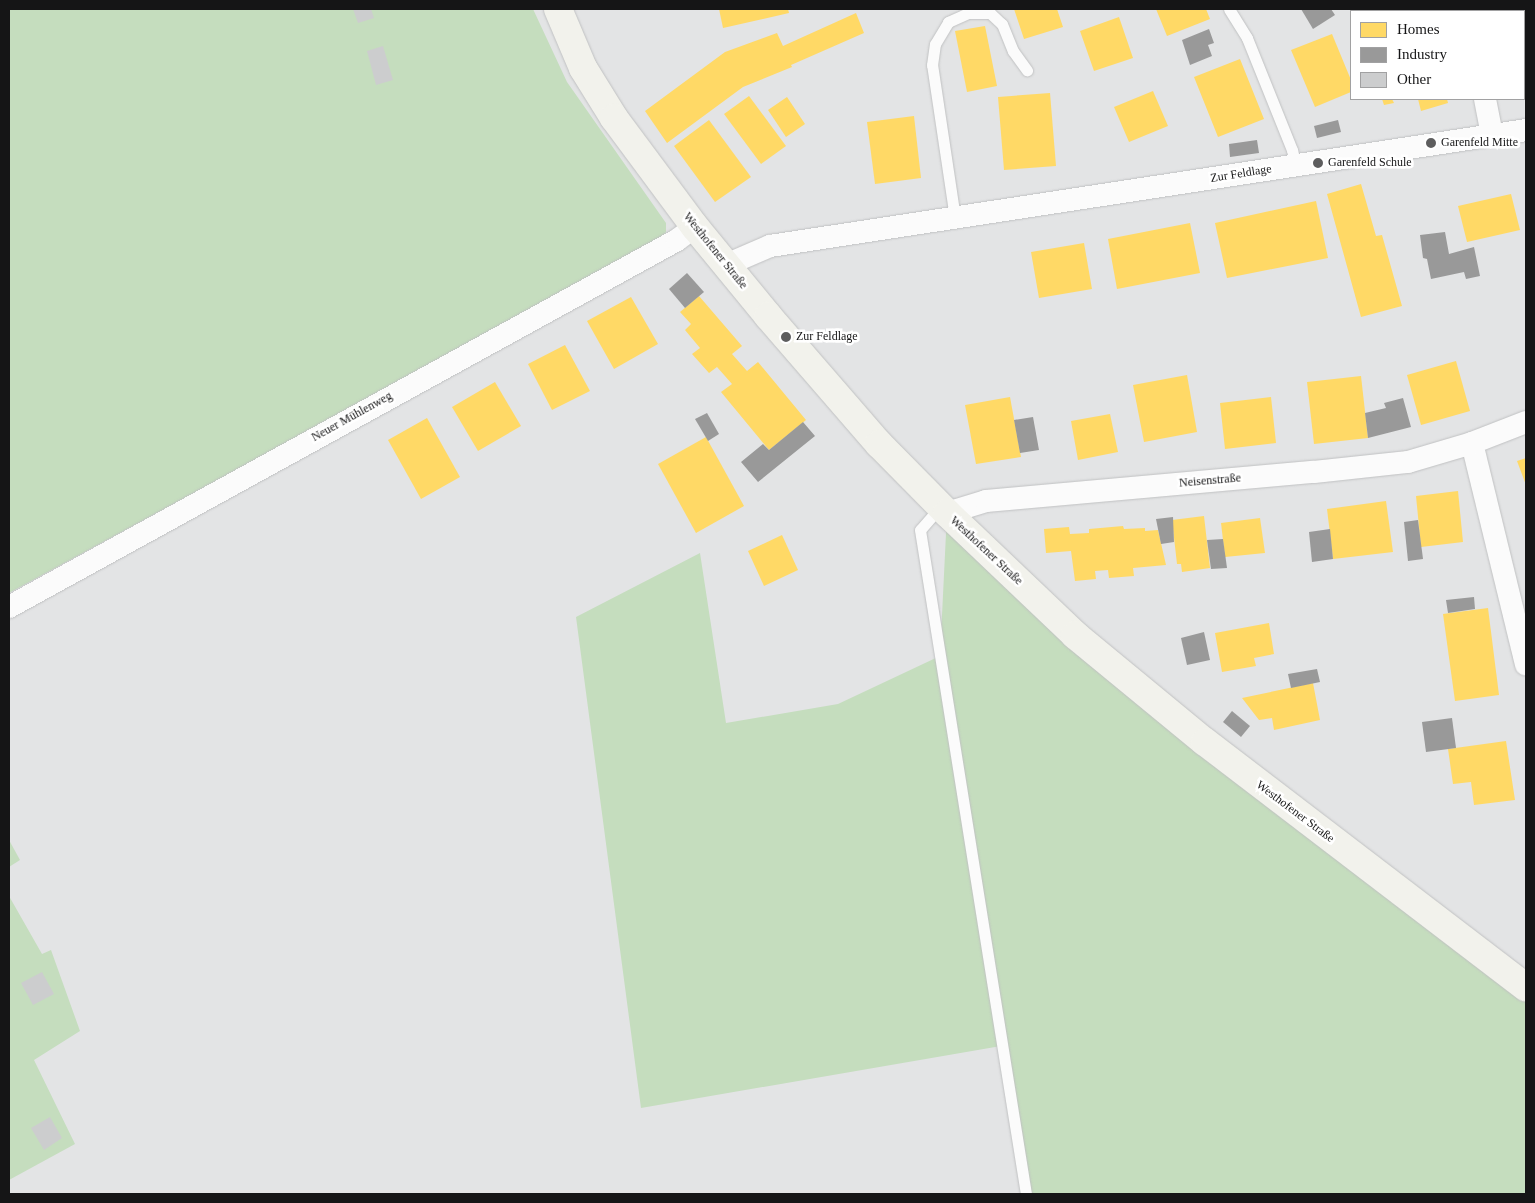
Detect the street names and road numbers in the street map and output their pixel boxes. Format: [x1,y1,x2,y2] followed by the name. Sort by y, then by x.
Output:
[1209,162,1273,186] street label: Zur Feldlage
[680,210,750,292] street label: Westhofener Straße
[309,389,395,445] street label: Neuer Mühlenweg
[1179,471,1241,491] street label: Neisenstraße
[947,514,1025,588] street label: Westhofener Straße
[1253,778,1337,846] street label: Westhofener Straße

